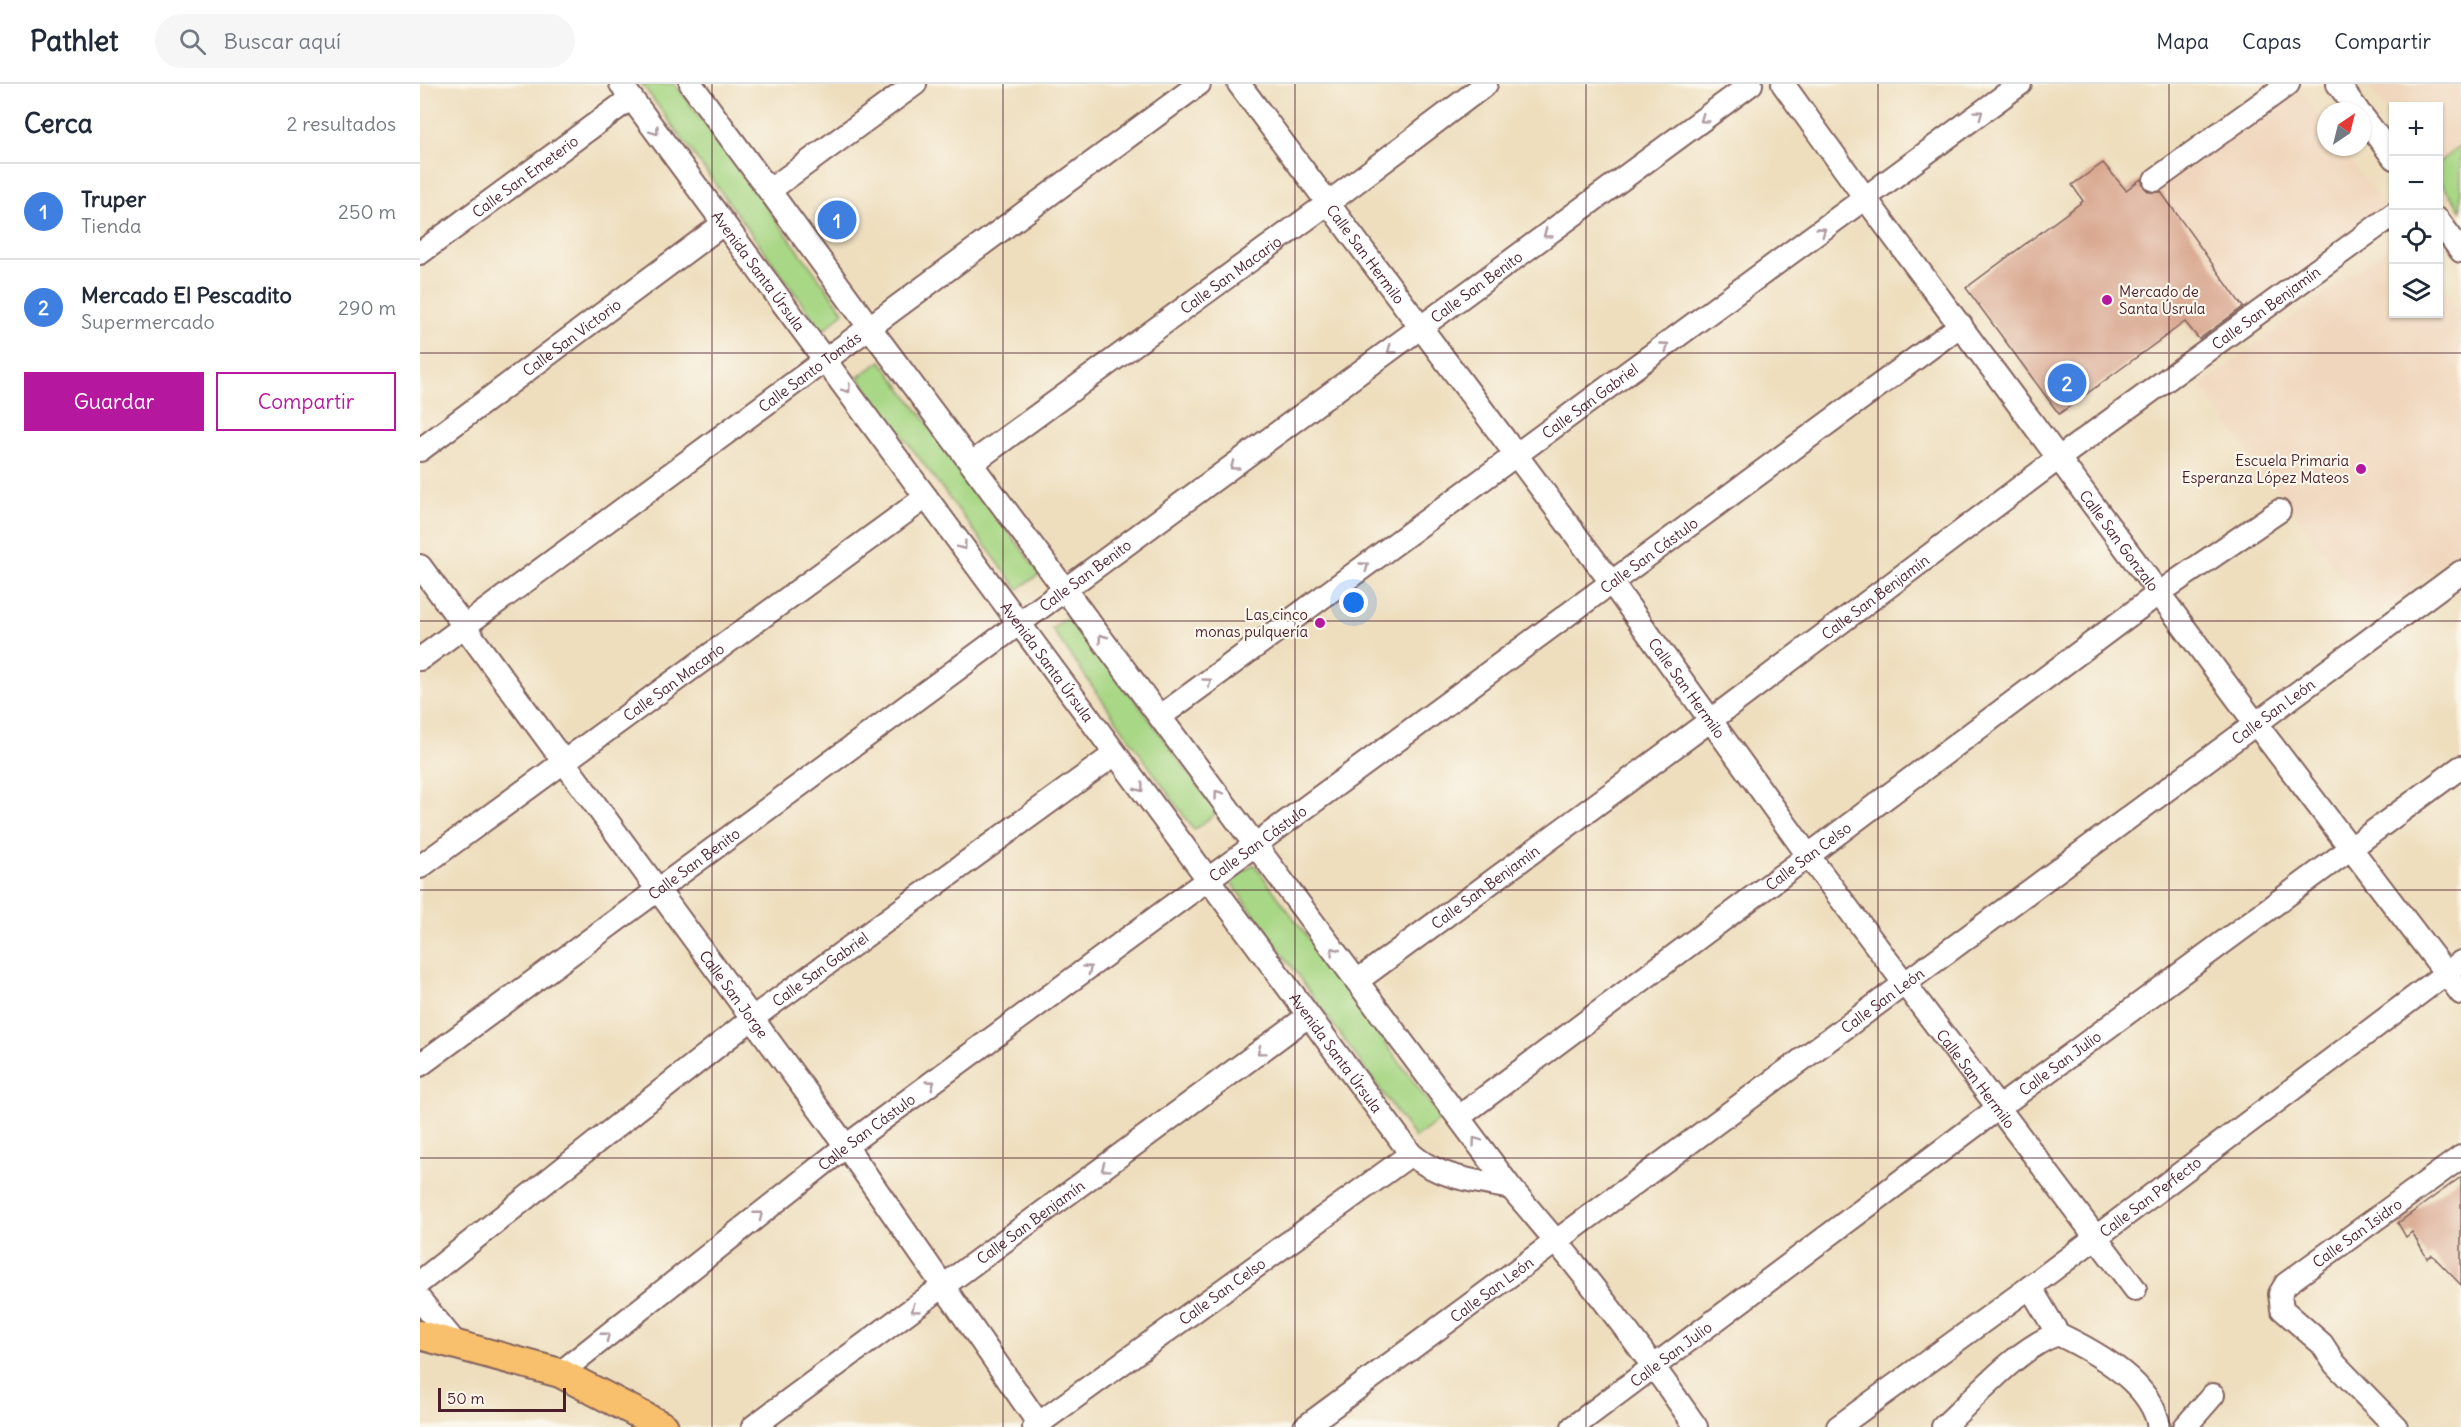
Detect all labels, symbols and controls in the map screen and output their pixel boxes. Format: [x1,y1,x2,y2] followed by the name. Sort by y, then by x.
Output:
[155,14,575,68] search box
[30,23,119,59] text: Pathlet
[176,25,209,58] icon: search
[224,27,341,55] text: Buscar aquí
[2156,28,2209,55] text: Mapa
[2242,28,2301,55] text: Capas
[2334,28,2431,55] text: Compartir
[2317,102,2371,156] north arrow
[2389,102,2443,318] map controls
[2389,102,2443,156] button: +
[24,107,93,140] text: Cerca
[287,111,396,136] text: 2 resultados
[1700,111,1711,122] one-way arrow
[1973,111,1984,122] one-way arrow
[648,125,659,136] one-way arrow
[468,131,582,221] street label: Calle San Emeterio
[2389,156,2443,210] button: −
[81,185,146,213] text: Truper
[818,198,856,242] pin: 1
[40,199,47,224] text: 1
[338,199,396,224] text: 250 m
[1323,200,1409,307] street label: Calle San Hermilo
[708,207,810,335] street label: Avenida Santa Úrsula
[2389,210,2443,264] button: locate
[81,213,141,238] text: Tienda
[1543,227,1554,238] one-way arrow
[1816,227,1827,238] one-way arrow
[1176,231,1285,318] street label: Calle San Macario
[1426,246,1526,327] street label: Calle San Benito
[2208,261,2324,353] street label: Calle San Benjamín
[2389,264,2443,318] button: layers
[81,281,292,309] text: Mercado El Pescadito
[2119,282,2206,318] place label: Mercado de Santa Úsrula
[2100,293,2114,307] marker: Mercado de Santa Úsrula
[519,294,624,380] street label: Calle San Victorio
[38,295,49,320] text: 2
[338,295,396,320] text: 290 m
[81,309,215,334] text: Supermercado
[754,327,865,416] street label: Calle Santo Tomás
[1659,342,1670,353] one-way arrow
[1386,343,1397,354] one-way arrow
[1538,359,1641,442] street label: Calle San Gabriel
[2048,360,2086,406] pin: 2
[24,372,204,431] button: Guardar
[216,372,396,431] button: Compartir
[840,382,851,393] one-way arrow
[2182,451,2349,487] place label: Escuela Primaria Esperanza López Mateos
[1229,459,1240,470] one-way arrow
[2354,462,2368,476] marker: Escuela Primaria Esperanza López Mateos
[2076,486,2163,595] street label: Calle San Gonzalo
[1596,513,1701,597] street label: Calle San Cástulo
[1035,535,1135,615] street label: Calle San Benito
[955,539,966,550] one-way arrow
[1817,550,1933,643] street label: Calle San Benjamín
[1358,563,1369,574] one-way arrow
[1339,588,1368,617] your location
[997,598,1098,726] street label: Avenida Santa Úrsula
[1195,605,1308,641] place label: Las cinco monas pulquería
[1313,616,1327,630] marker: Las cinco monas pulquería
[1098,634,1109,645] one-way arrow
[1645,634,1730,742] street label: Calle San Hermilo
[619,638,728,725] street label: Calle San Macario
[2228,674,2319,748] street label: Calle San León
[1201,678,1212,689] one-way arrow
[1133,781,1144,792] one-way arrow
[1214,790,1225,801] one-way arrow
[1205,801,1310,885] street label: Calle San Cástulo
[1761,817,1855,894] street label: Calle San Celso
[644,823,743,903] street label: Calle San Benito
[1427,840,1543,933] street label: Calle San Benjamín
[768,927,872,1010] street label: Calle San Gabriel
[696,946,773,1042] street label: Calle San Jorge
[1331,946,1342,957] one-way arrow
[1837,963,1928,1037] street label: Calle San León
[1081,965,1092,976] one-way arrow
[1286,989,1387,1117] street label: Avenida Santa Úrsula
[1933,1025,2020,1132] street label: Calle San Hermilo
[2015,1026,2105,1099] street label: Calle San Julio
[1257,1044,1268,1055] one-way arrow
[924,1080,935,1091] one-way arrow
[814,1089,919,1174] street label: Calle San Cástulo
[1472,1136,1483,1147] one-way arrow
[2095,1152,2205,1241] street label: Calle San Perfecto
[1101,1160,1112,1171] one-way arrow
[972,1175,1088,1268] street label: Calle San Benjamín
[2308,1194,2405,1271] street label: Calle San Isidro
[752,1212,763,1223] one-way arrow
[1446,1252,1537,1326] street label: Calle San León
[1175,1253,1269,1329] street label: Calle San Celso
[910,1302,921,1313] one-way arrow
[1626,1317,1715,1391] street label: Calle San Julio
[600,1333,611,1344] one-way arrow
[438,1385,566,1412] scale bar
[447,1388,485,1408] text: 50 m

